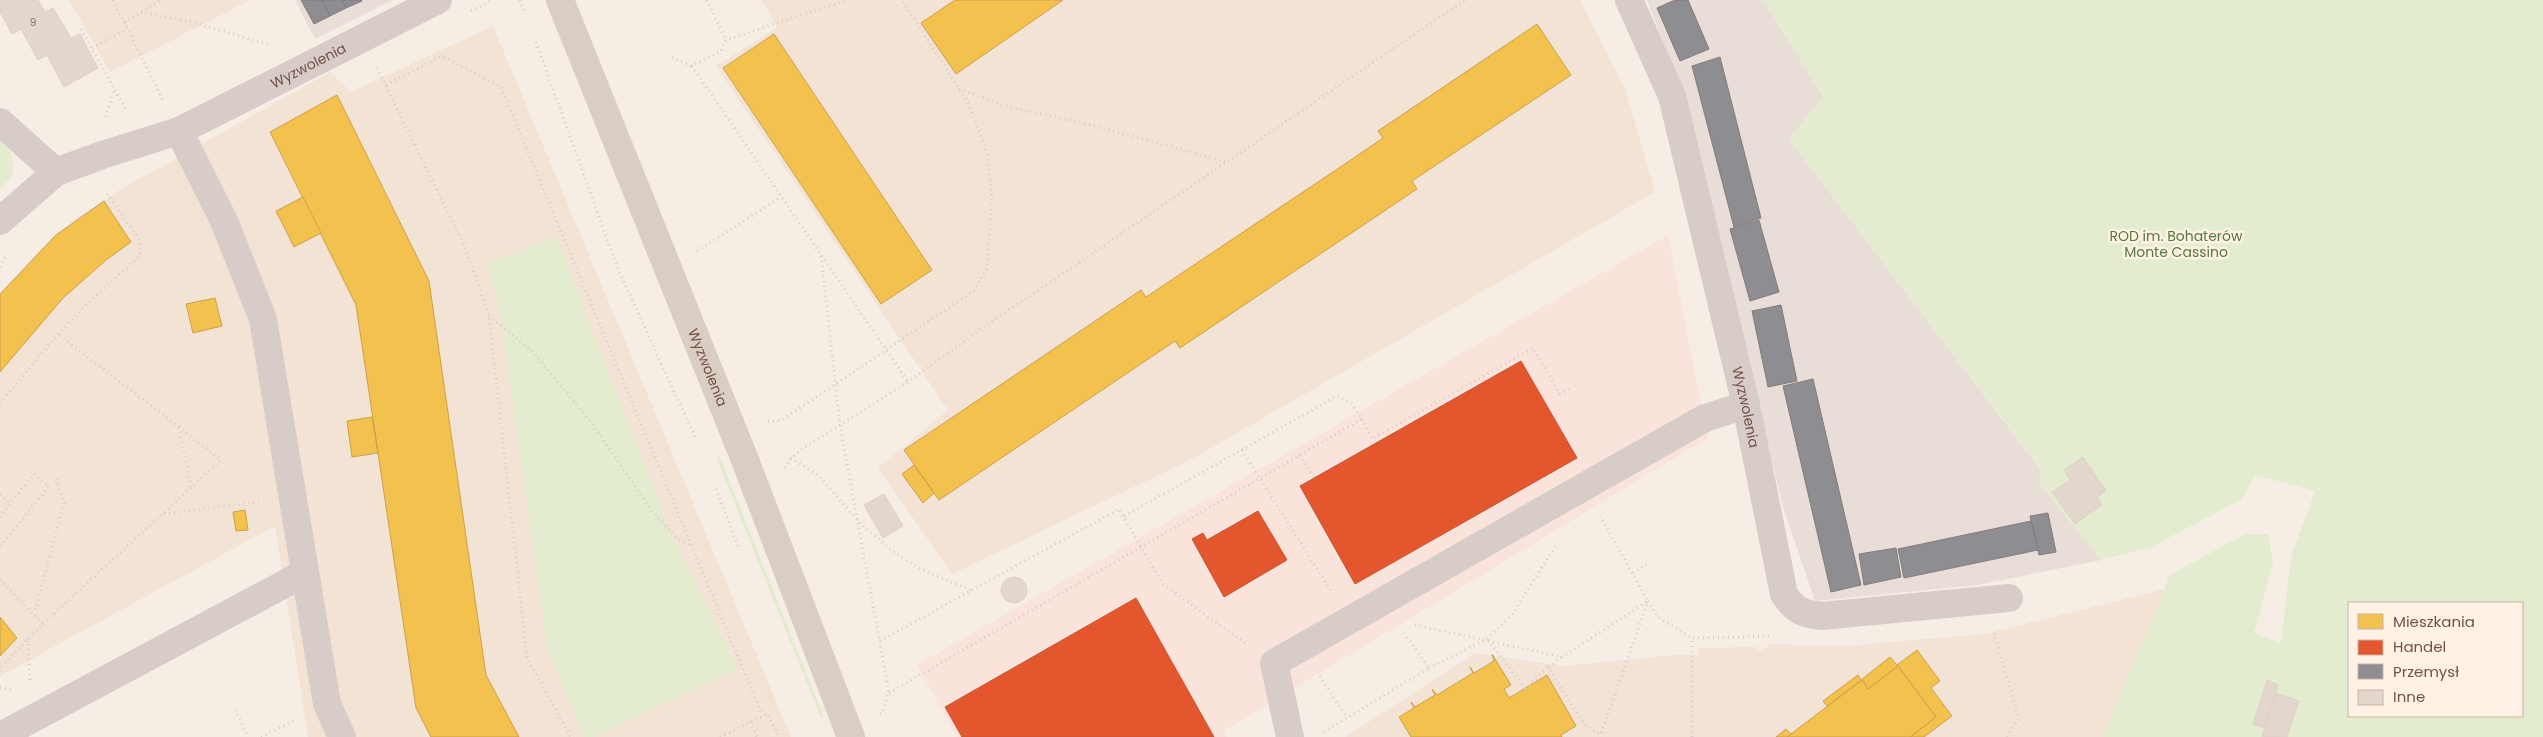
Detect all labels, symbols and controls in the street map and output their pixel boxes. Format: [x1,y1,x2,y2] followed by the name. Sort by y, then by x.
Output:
[30,14,37,30] house number: 9
[267,38,350,93] street label: Wyzwolenia
[2109,226,2243,262] park label: ROD im. Bohaterów Monte Cassino
[683,325,732,409] street label: Wyzwolenia
[1727,365,1764,449] street label: Wyzwolenia
[2348,602,2523,717] legend
[2393,611,2475,632] text: Mieszkania
[2393,636,2446,657] text: Handel
[2393,661,2459,682] text: Przemysł
[2393,686,2425,707] text: Inne

